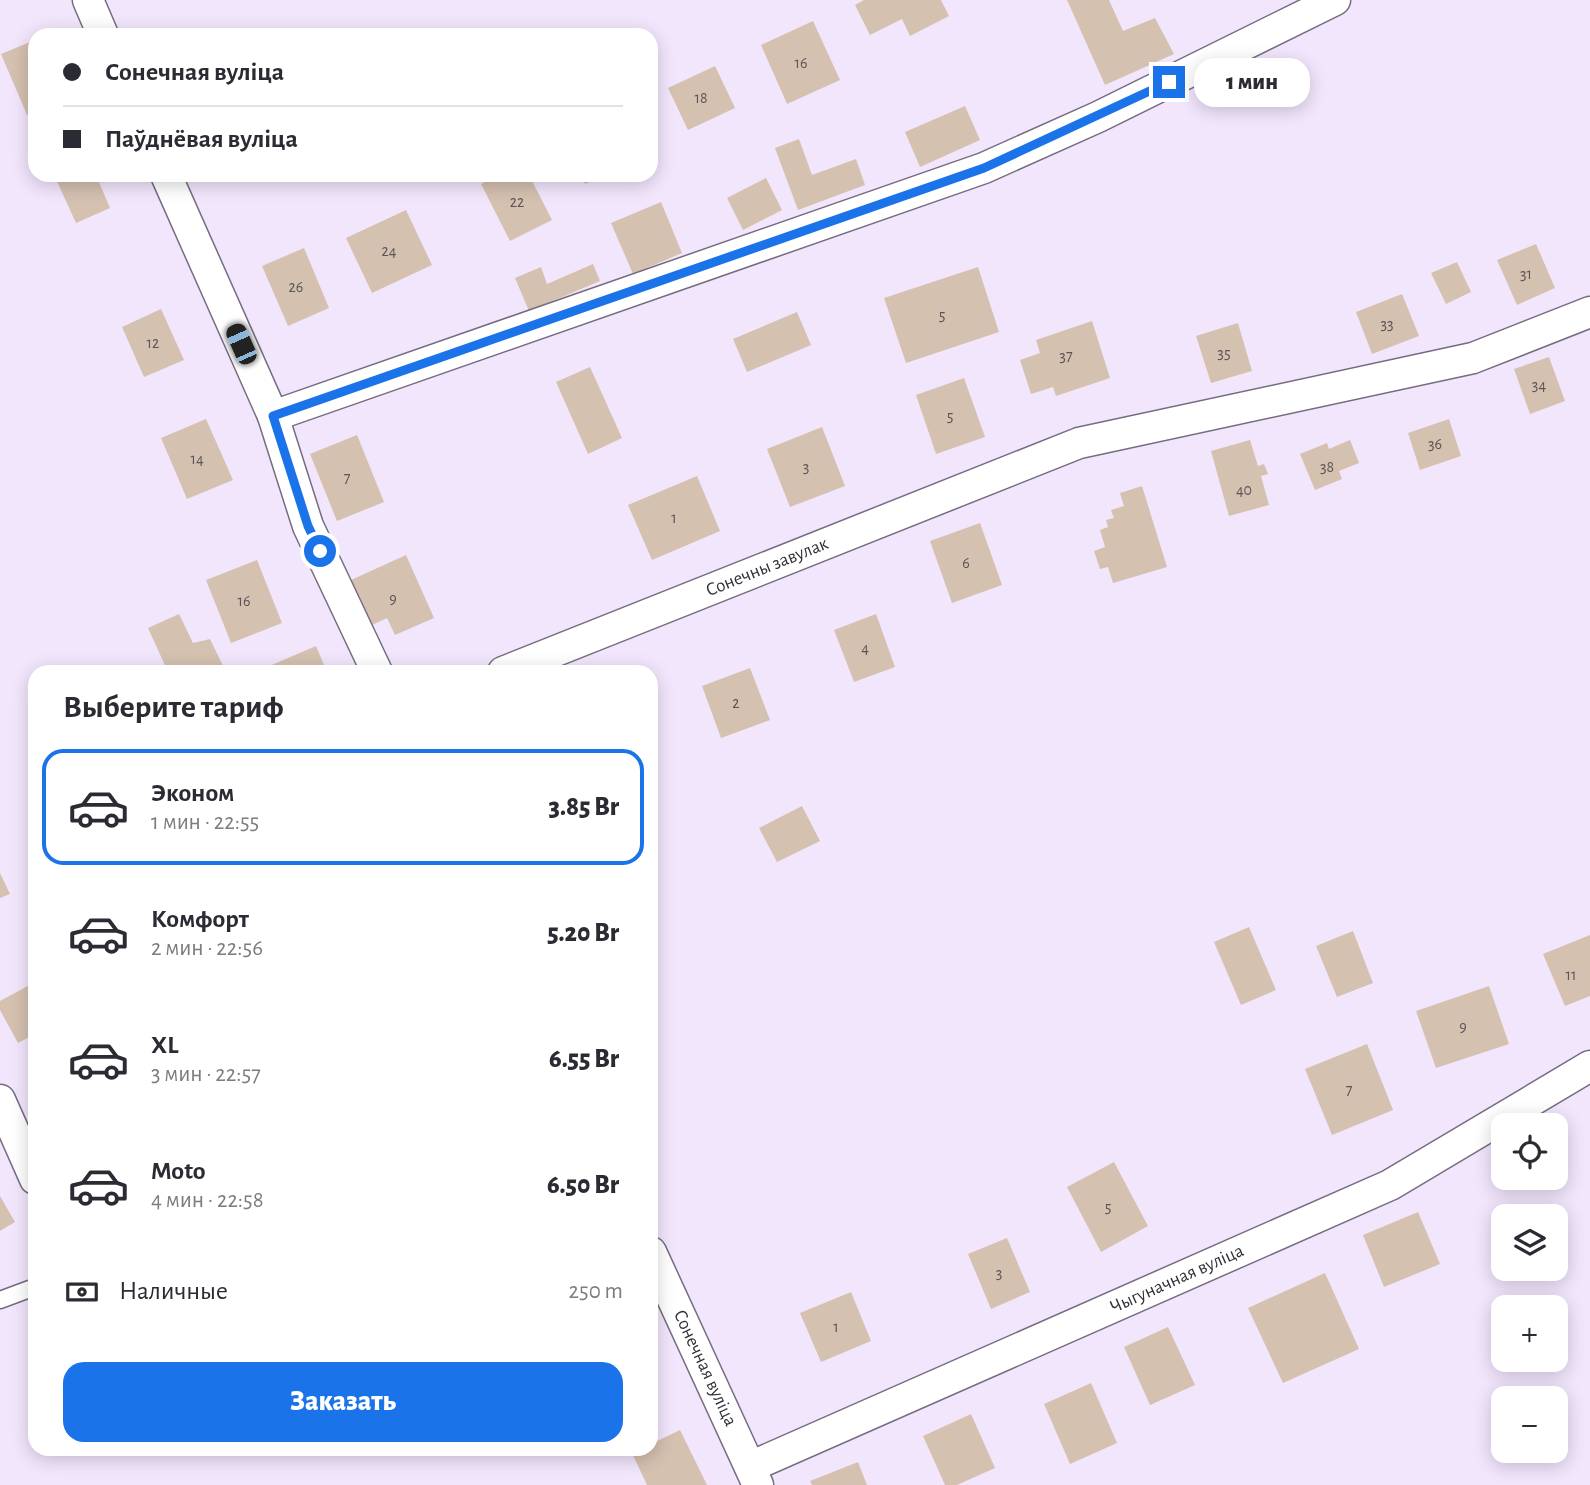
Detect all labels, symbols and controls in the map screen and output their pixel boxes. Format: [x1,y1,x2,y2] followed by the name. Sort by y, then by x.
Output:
[794,55,808,71] house number: 16
[1194,57,1309,106] callout: 1 мин
[105,59,284,85] text: Сонечная вуліца
[1153,66,1185,98] route end
[1226,71,1278,94] text: 1 мин
[694,90,708,106] house number: 18
[105,126,298,152] text: Паўднёвая вуліца
[510,194,524,210] house number: 22
[382,243,397,259] house number: 24
[1520,266,1532,282] house number: 31
[289,279,303,295] house number: 26
[939,307,945,323] house number: 5
[1380,316,1394,332] house number: 33
[223,321,260,367] car
[147,335,159,351] house number: 12
[1217,345,1231,361] house number: 35
[1059,348,1073,364] house number: 37
[1532,377,1546,393] house number: 34
[947,408,953,424] house number: 5
[1428,436,1442,452] house number: 36
[190,451,204,467] house number: 14
[803,459,809,475] house number: 3
[1320,459,1334,475] house number: 38
[344,470,351,486] house number: 7
[1236,482,1252,498] house number: 40
[671,510,677,526] house number: 1
[703,534,831,600] street label: Сонечны завулак
[304,535,336,567] route start
[962,555,970,571] house number: 6
[389,591,397,607] house number: 9
[237,593,251,609] house number: 16
[861,640,869,656] house number: 4
[63,691,284,723] text: Выберите тариф
[732,695,740,711] house number: 2
[67,776,130,839] icon: car
[151,780,234,806] text: Эконом
[549,794,619,820] text: 3.85 Br
[151,811,259,834] text: 1 мин · 22:55
[67,902,130,965] icon: car
[151,906,249,932] text: Комфорт
[547,920,619,946] text: 5.20 Br
[151,937,263,960] text: 2 мин · 22:56
[1565,967,1577,983] house number: 11
[1459,1019,1467,1035] house number: 9
[67,1028,130,1091] icon: car
[151,1032,178,1058] text: XL
[549,1046,619,1072] text: 6.55 Br
[151,1063,261,1086] text: 3 мин · 22:57
[1346,1082,1353,1098] house number: 7
[1491,1113,1568,1463] map controls
[1491,1113,1568,1190] button: locate
[67,1154,130,1217] icon: car
[151,1158,206,1184] text: Moto
[547,1172,619,1198] text: 6.50 Br
[151,1189,264,1212] text: 4 мин · 22:58
[1105,1199,1111,1215] house number: 5
[1491,1204,1568,1281] button: layers
[1107,1241,1247,1317] street label: Чыгуначная вуліца
[996,1265,1002,1281] house number: 3
[63,1273,101,1311] icon: cash
[119,1278,228,1304] text: Наличные
[569,1280,623,1303] text: 250 m
[1491,1295,1568,1372] button: +
[670,1307,740,1429] street label: Сонечная вуліца
[833,1319,839,1335] house number: 1
[63,1362,623,1442] button: Заказать
[1491,1386,1568,1463] button: −

